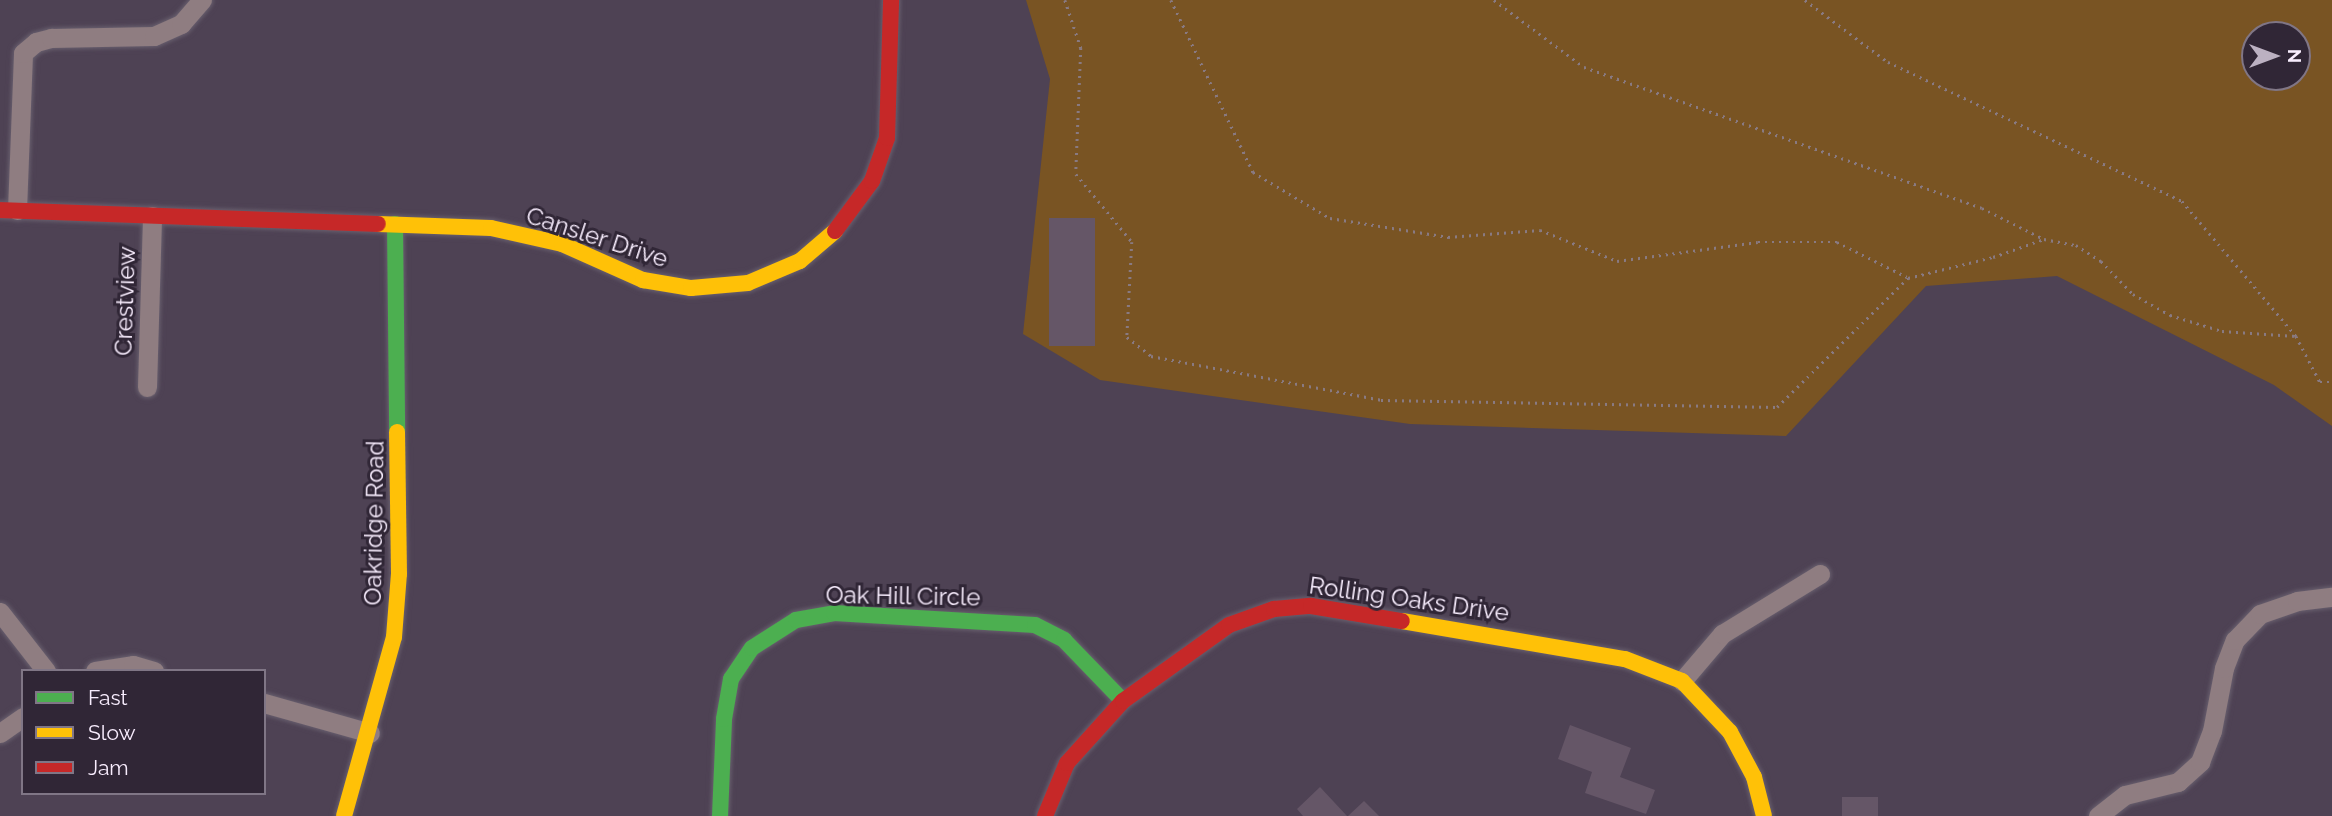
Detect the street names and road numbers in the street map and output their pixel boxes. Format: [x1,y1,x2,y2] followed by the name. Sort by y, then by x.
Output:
[522,201,672,273] street label: Cansler Drive
[109,246,141,356] street label: Crestview
[358,440,390,606] street label: Oakridge Road
[1307,571,1511,627] street label: Rolling Oaks Drive
[825,580,981,612] street label: Oak Hill Circle

